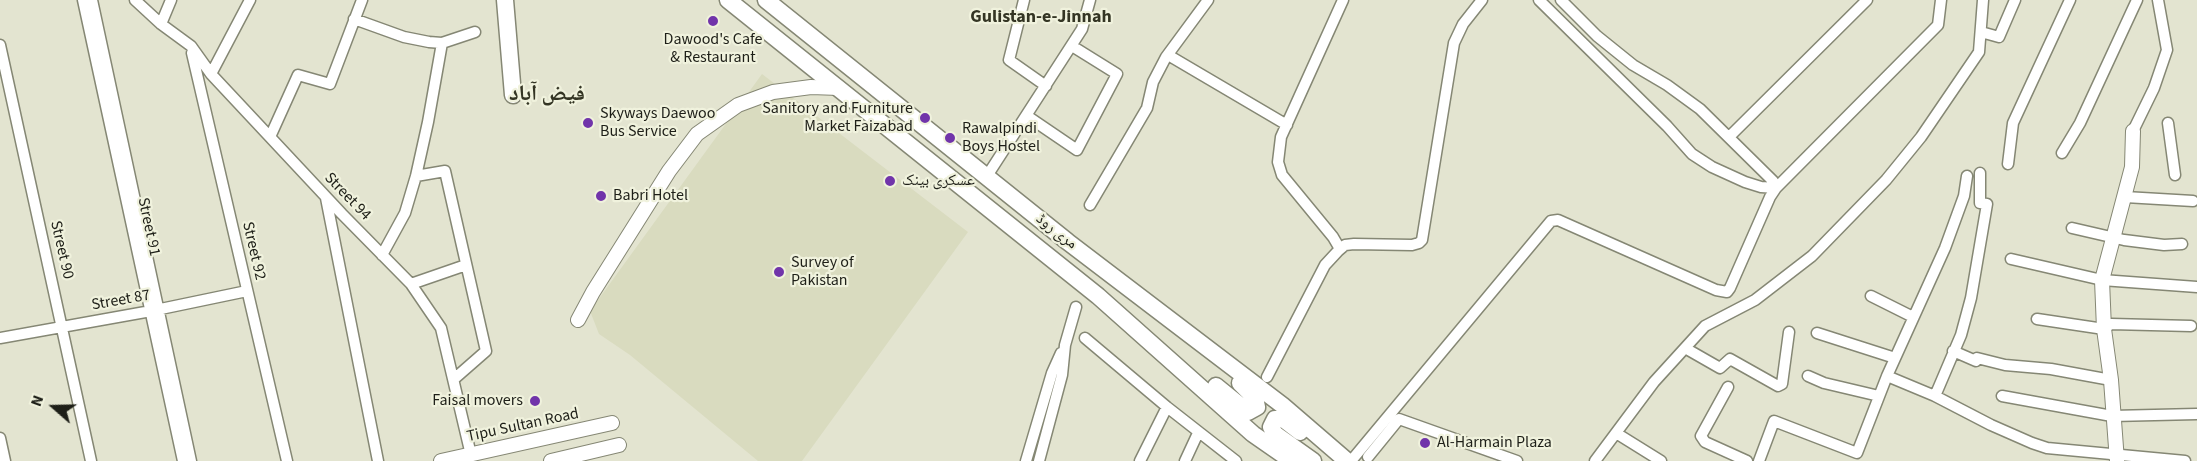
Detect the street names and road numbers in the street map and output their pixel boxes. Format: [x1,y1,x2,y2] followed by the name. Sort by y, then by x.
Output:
[320,169,374,225] street label: Street 94
[132,196,164,258] street label: Street 91
[1032,210,1080,254] street label: مری روڈ
[45,219,77,281] street label: Street 90
[237,220,269,282] street label: Street 92
[90,286,152,316] street label: Street 87
[465,405,581,447] street label: Tipu Sultan Road

